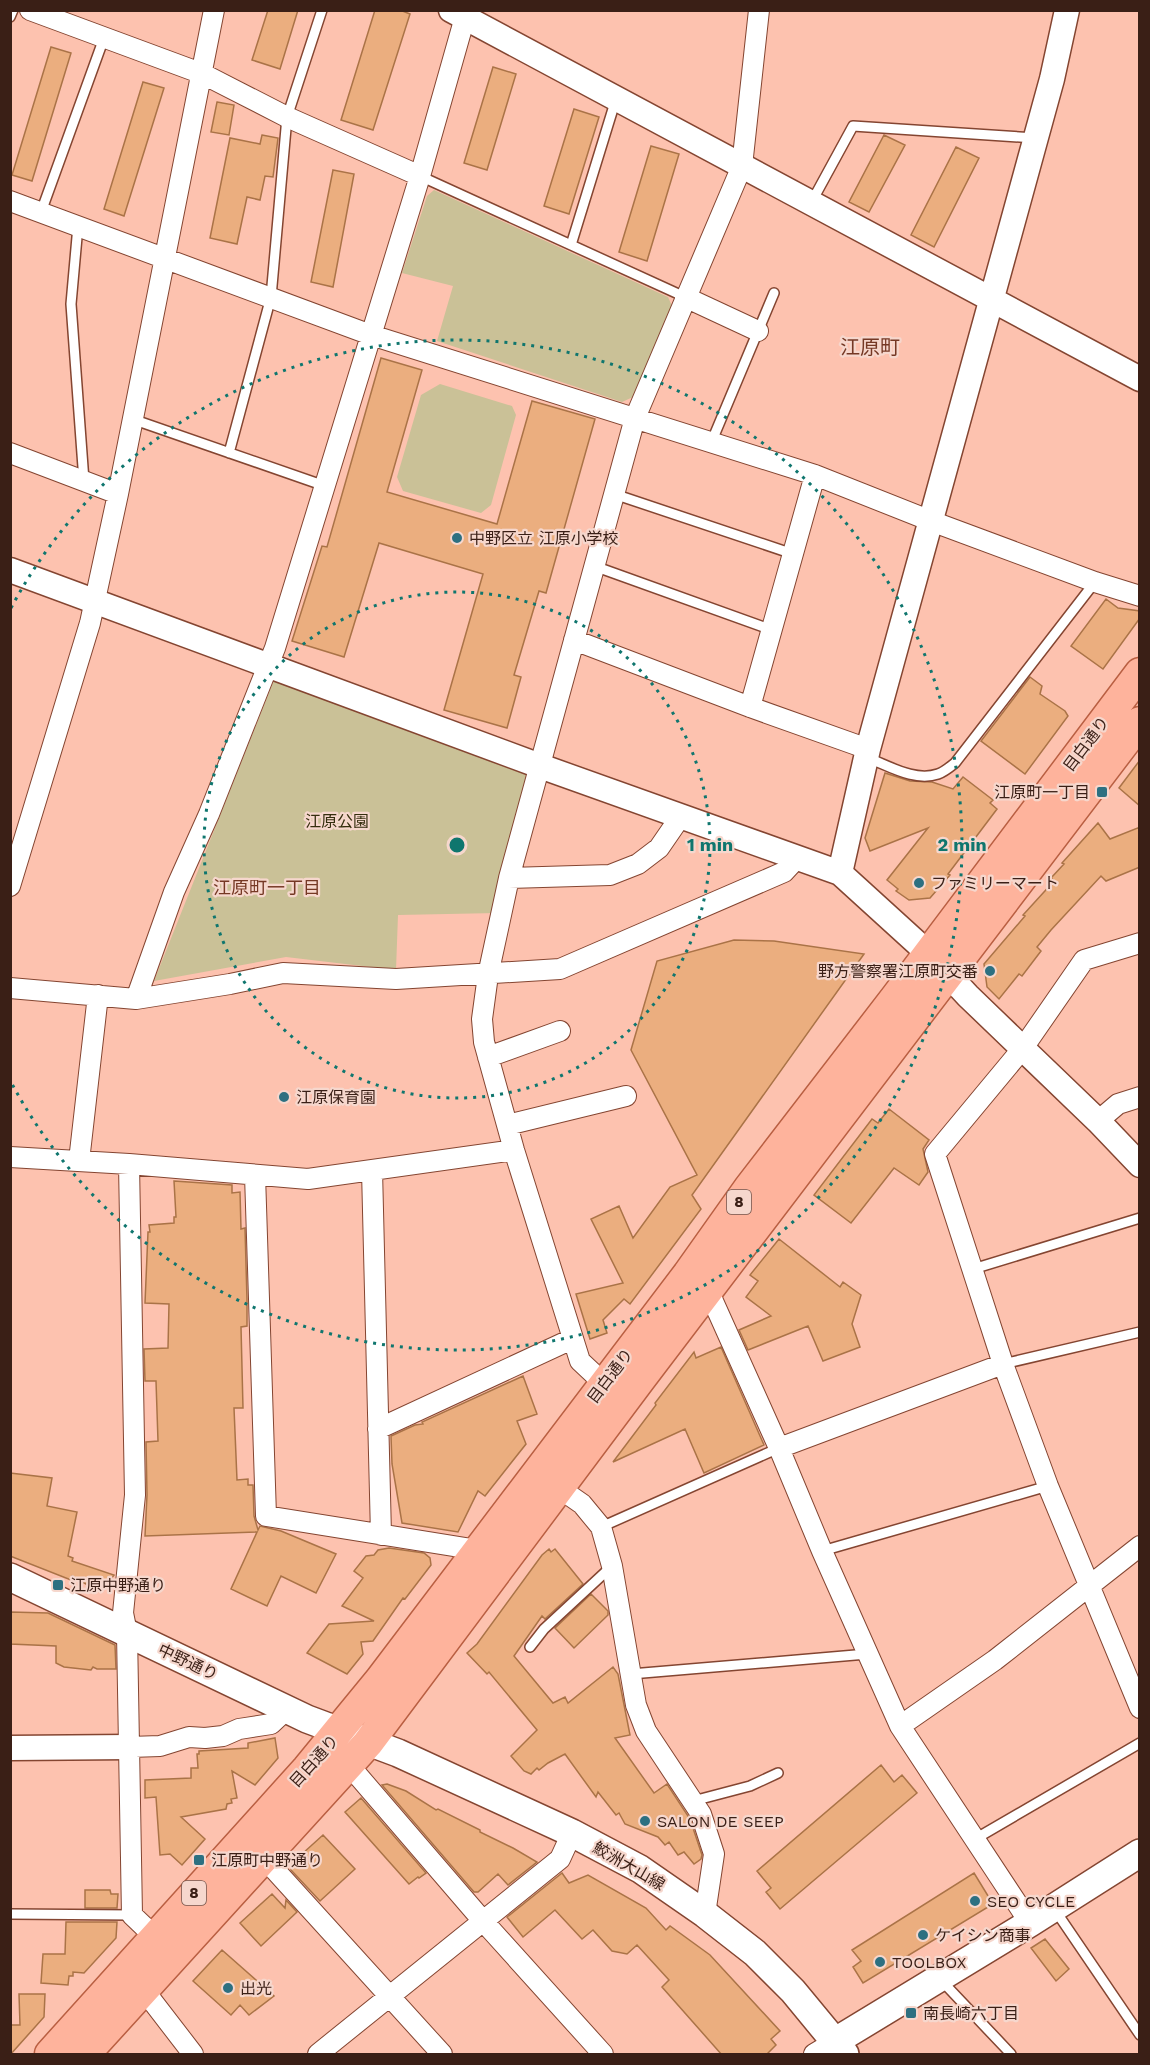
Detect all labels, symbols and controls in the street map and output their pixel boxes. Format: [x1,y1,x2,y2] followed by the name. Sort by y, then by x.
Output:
[840,335,900,359] district label: 江原町
[469,529,618,548] place label: 中野区立 江原小学校
[450,531,464,545] marker: 中野区立 江原小学校
[1059,713,1113,775] street label: 目白通り
[994,783,1090,802] place label: 江原町一丁目
[1095,785,1109,799] marker: 江原町一丁目
[305,812,369,831] park label: 江原公園
[687,834,733,855] text: 1 min
[937,834,987,855] text: 2 min
[447,835,467,855] centre of rings
[931,874,1059,893] place label: ファミリーマート
[912,876,926,890] marker: ファミリーマート
[213,877,321,898] district label: 江原町一丁目
[818,962,978,981] place label: 野方警察署江原町交番
[983,964,997,978] marker: 野方警察署江原町交番
[296,1088,376,1107] place label: 江原保育園
[277,1090,291,1104] marker: 江原保育園
[727,1190,751,1214] road number: 8
[583,1345,637,1407] street label: 目白通り
[70,1576,166,1595] place label: 江原中野通り
[51,1578,65,1592] marker: 江原中野通り
[155,1640,221,1684] street label: 中野通り
[286,1731,342,1791] street label: 目白通り
[657,1812,784,1831] place label: SALON DE SEEP
[638,1814,652,1828] marker: SALON DE SEEP
[590,1838,668,1894] street label: 鮫洲大山線
[211,1851,323,1870] place label: 江原町中野通り
[192,1853,206,1867] marker: 江原町中野通り
[182,1881,206,1905] road number: 8
[987,1892,1075,1911] place label: SEO CYCLE
[968,1894,982,1908] marker: SEO CYCLE
[935,1926,1031,1945] place label: ケイシン商事
[916,1928,930,1942] marker: ケイシン商事
[892,1953,967,1972] place label: TOOLBOX
[873,1955,887,1969] marker: TOOLBOX
[240,1979,272,1998] place label: 出光
[221,1981,235,1995] marker: 出光
[923,2004,1019,2023] place label: 南長崎六丁目
[904,2006,918,2020] marker: 南長崎六丁目

